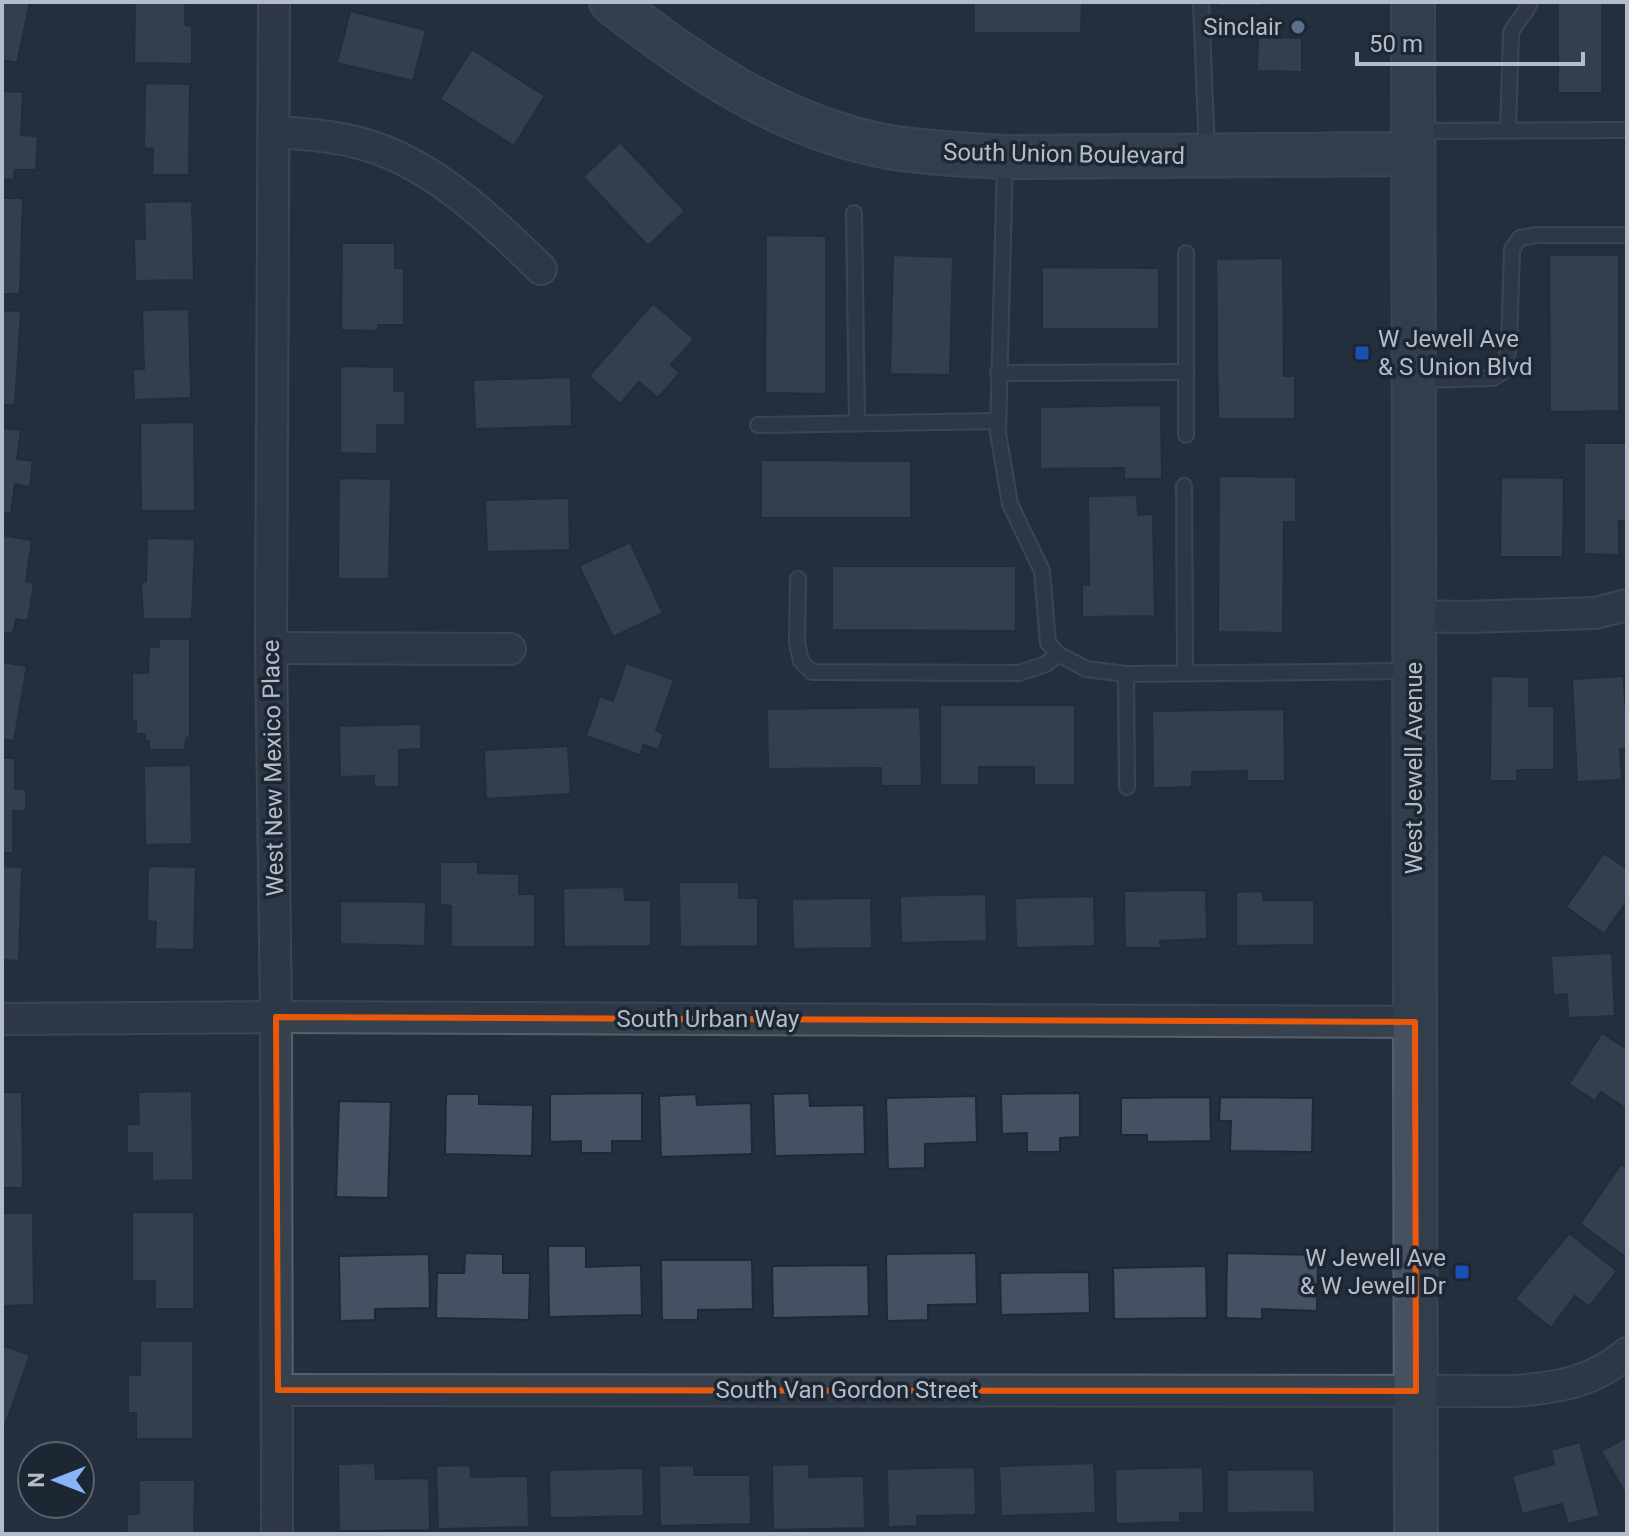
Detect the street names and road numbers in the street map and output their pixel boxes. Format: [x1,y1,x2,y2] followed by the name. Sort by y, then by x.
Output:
[943,138,1185,170] street label: South Union Boulevard
[257,639,289,897] street label: West New Mexico Place
[1400,662,1428,874] street label: West Jewell Avenue
[617,1005,800,1033] street label: South Urban Way
[716,1376,979,1404] street label: South Van Gordon Street

